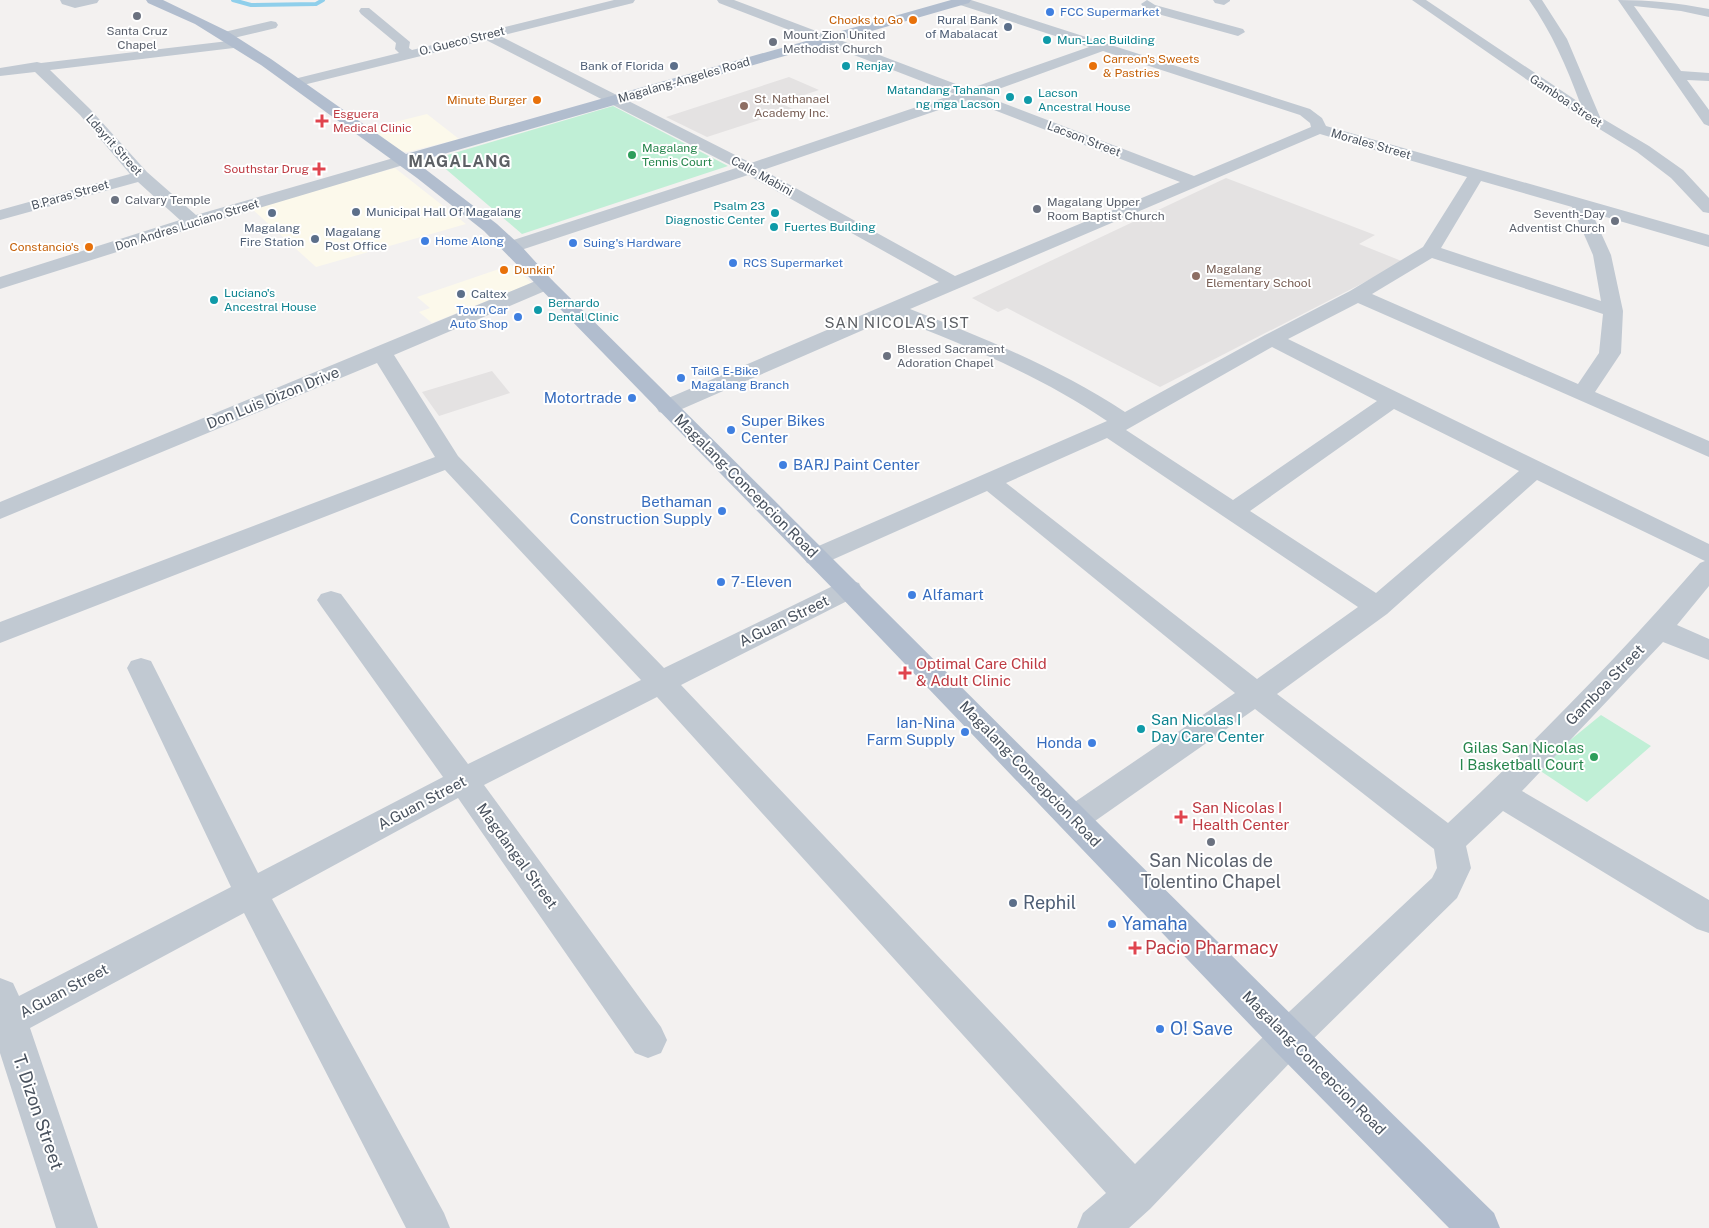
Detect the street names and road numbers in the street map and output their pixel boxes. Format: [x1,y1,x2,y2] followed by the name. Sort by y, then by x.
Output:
[418,24,507,58] street label: O. Gueco Street
[616,54,752,106] street label: Magalang-Angeles Road
[1527,72,1605,131] street label: Gamboa Street
[83,112,145,179] street label: Ldayrit Street
[1045,119,1123,160] street label: Lacson Street
[1329,126,1413,162] street label: Morales Street
[729,153,795,199] street label: Calle Mabini
[30,177,111,213] street label: B.Paras Street
[113,196,261,254] street label: Don Andres Luciano Street
[204,363,342,432] street label: Don Luis Dizon Drive
[671,410,822,561] street label: Magalang-Concepcion Road
[736,591,832,650] street label: A.Guan Street
[1562,641,1647,728] street label: Gamboa Street
[956,697,1104,850] street label: Magalang-Concepcion Road
[375,772,469,833] street label: A.Guan Street
[474,800,561,912] street label: Magdangal Street
[17,960,111,1021] street label: A.Guan Street
[1239,987,1390,1138] street label: Magalang-Concepcion Road
[9,1051,68,1172] street label: T. Dizon Street

